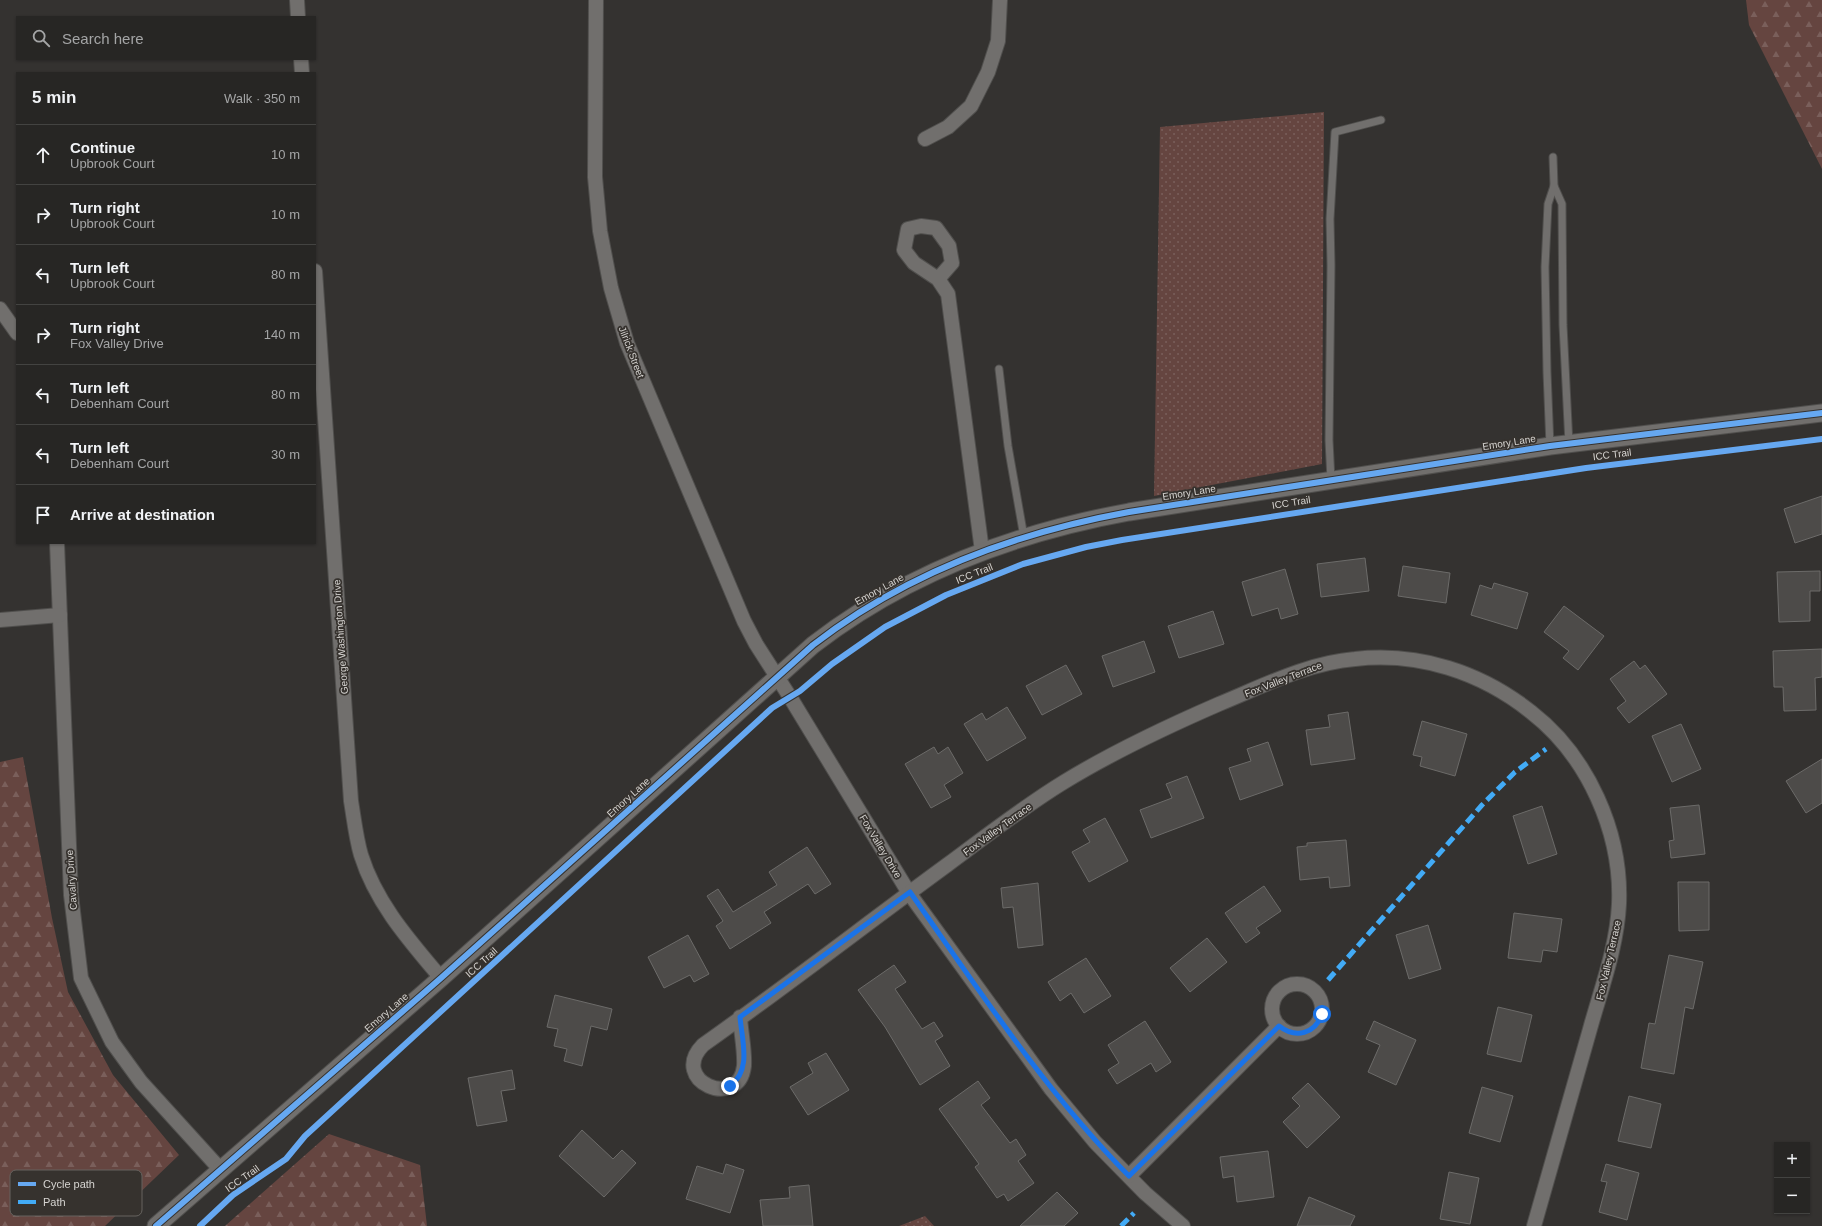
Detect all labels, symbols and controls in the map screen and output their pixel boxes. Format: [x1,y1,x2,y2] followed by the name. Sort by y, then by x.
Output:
[16,16,316,60] search box
[30,27,52,49] icon: search
[62,30,144,47] text: Search here
[32,88,76,107] text: 5 min
[224,91,300,106] text: Walk · 350 m
[70,139,135,156] text: Continue
[32,144,54,166] icon: ahead
[271,147,300,162] text: 10 m
[70,156,155,171] text: Upbrook Court
[70,199,140,216] text: Turn right
[32,204,54,226] icon: right
[271,207,300,222] text: 10 m
[70,216,155,231] text: Upbrook Court
[70,259,129,276] text: Turn left
[32,264,54,286] icon: left
[271,267,300,282] text: 80 m
[70,276,155,291] text: Upbrook Court
[70,319,140,336] text: Turn right
[32,324,54,346] icon: right
[617,325,647,380] street label: Jilrick Street
[264,327,300,342] text: 140 m
[70,336,164,351] text: Fox Valley Drive
[70,379,129,396] text: Turn left
[32,384,54,406] icon: left
[271,387,300,402] text: 80 m
[70,396,169,411] text: Debenham Court
[1482,433,1537,452] street label: Emory Lane
[70,439,129,456] text: Turn left
[32,444,54,466] icon: left
[271,447,300,462] text: 30 m
[1592,447,1632,462] street label: ICC Trail
[70,456,169,471] text: Debenham Court
[1162,483,1217,502] street label: Emory Lane
[1271,494,1311,511] street label: ICC Trail
[32,504,54,526] icon: arrive
[70,506,215,523] text: Arrive at destination
[954,561,994,586] street label: ICC Trail
[853,571,906,607] street label: Emory Lane
[331,579,350,695] street label: George Washington Drive
[1243,660,1324,699] street label: Fox Valley Terrace
[605,775,652,819] street label: Emory Lane
[961,801,1034,858] street label: Fox Valley Terrace
[857,813,904,880] street label: Fox Valley Drive
[64,849,79,910] street label: Cavalry Drive
[1594,919,1623,1001] street label: Fox Valley Terrace
[463,945,499,979] street label: ICC Trail
[362,990,411,1034] street label: Emory Lane
[1313,1005,1331,1023] route start
[721,1077,739,1095] route end
[1774,1142,1810,1214] map controls
[1774,1142,1810,1178] button: +
[223,1163,261,1194] street label: ICC Trail
[10,1170,142,1216] legend
[43,1178,95,1190] text: Cycle path
[1774,1178,1810,1214] button: −
[43,1196,66,1208] text: Path

